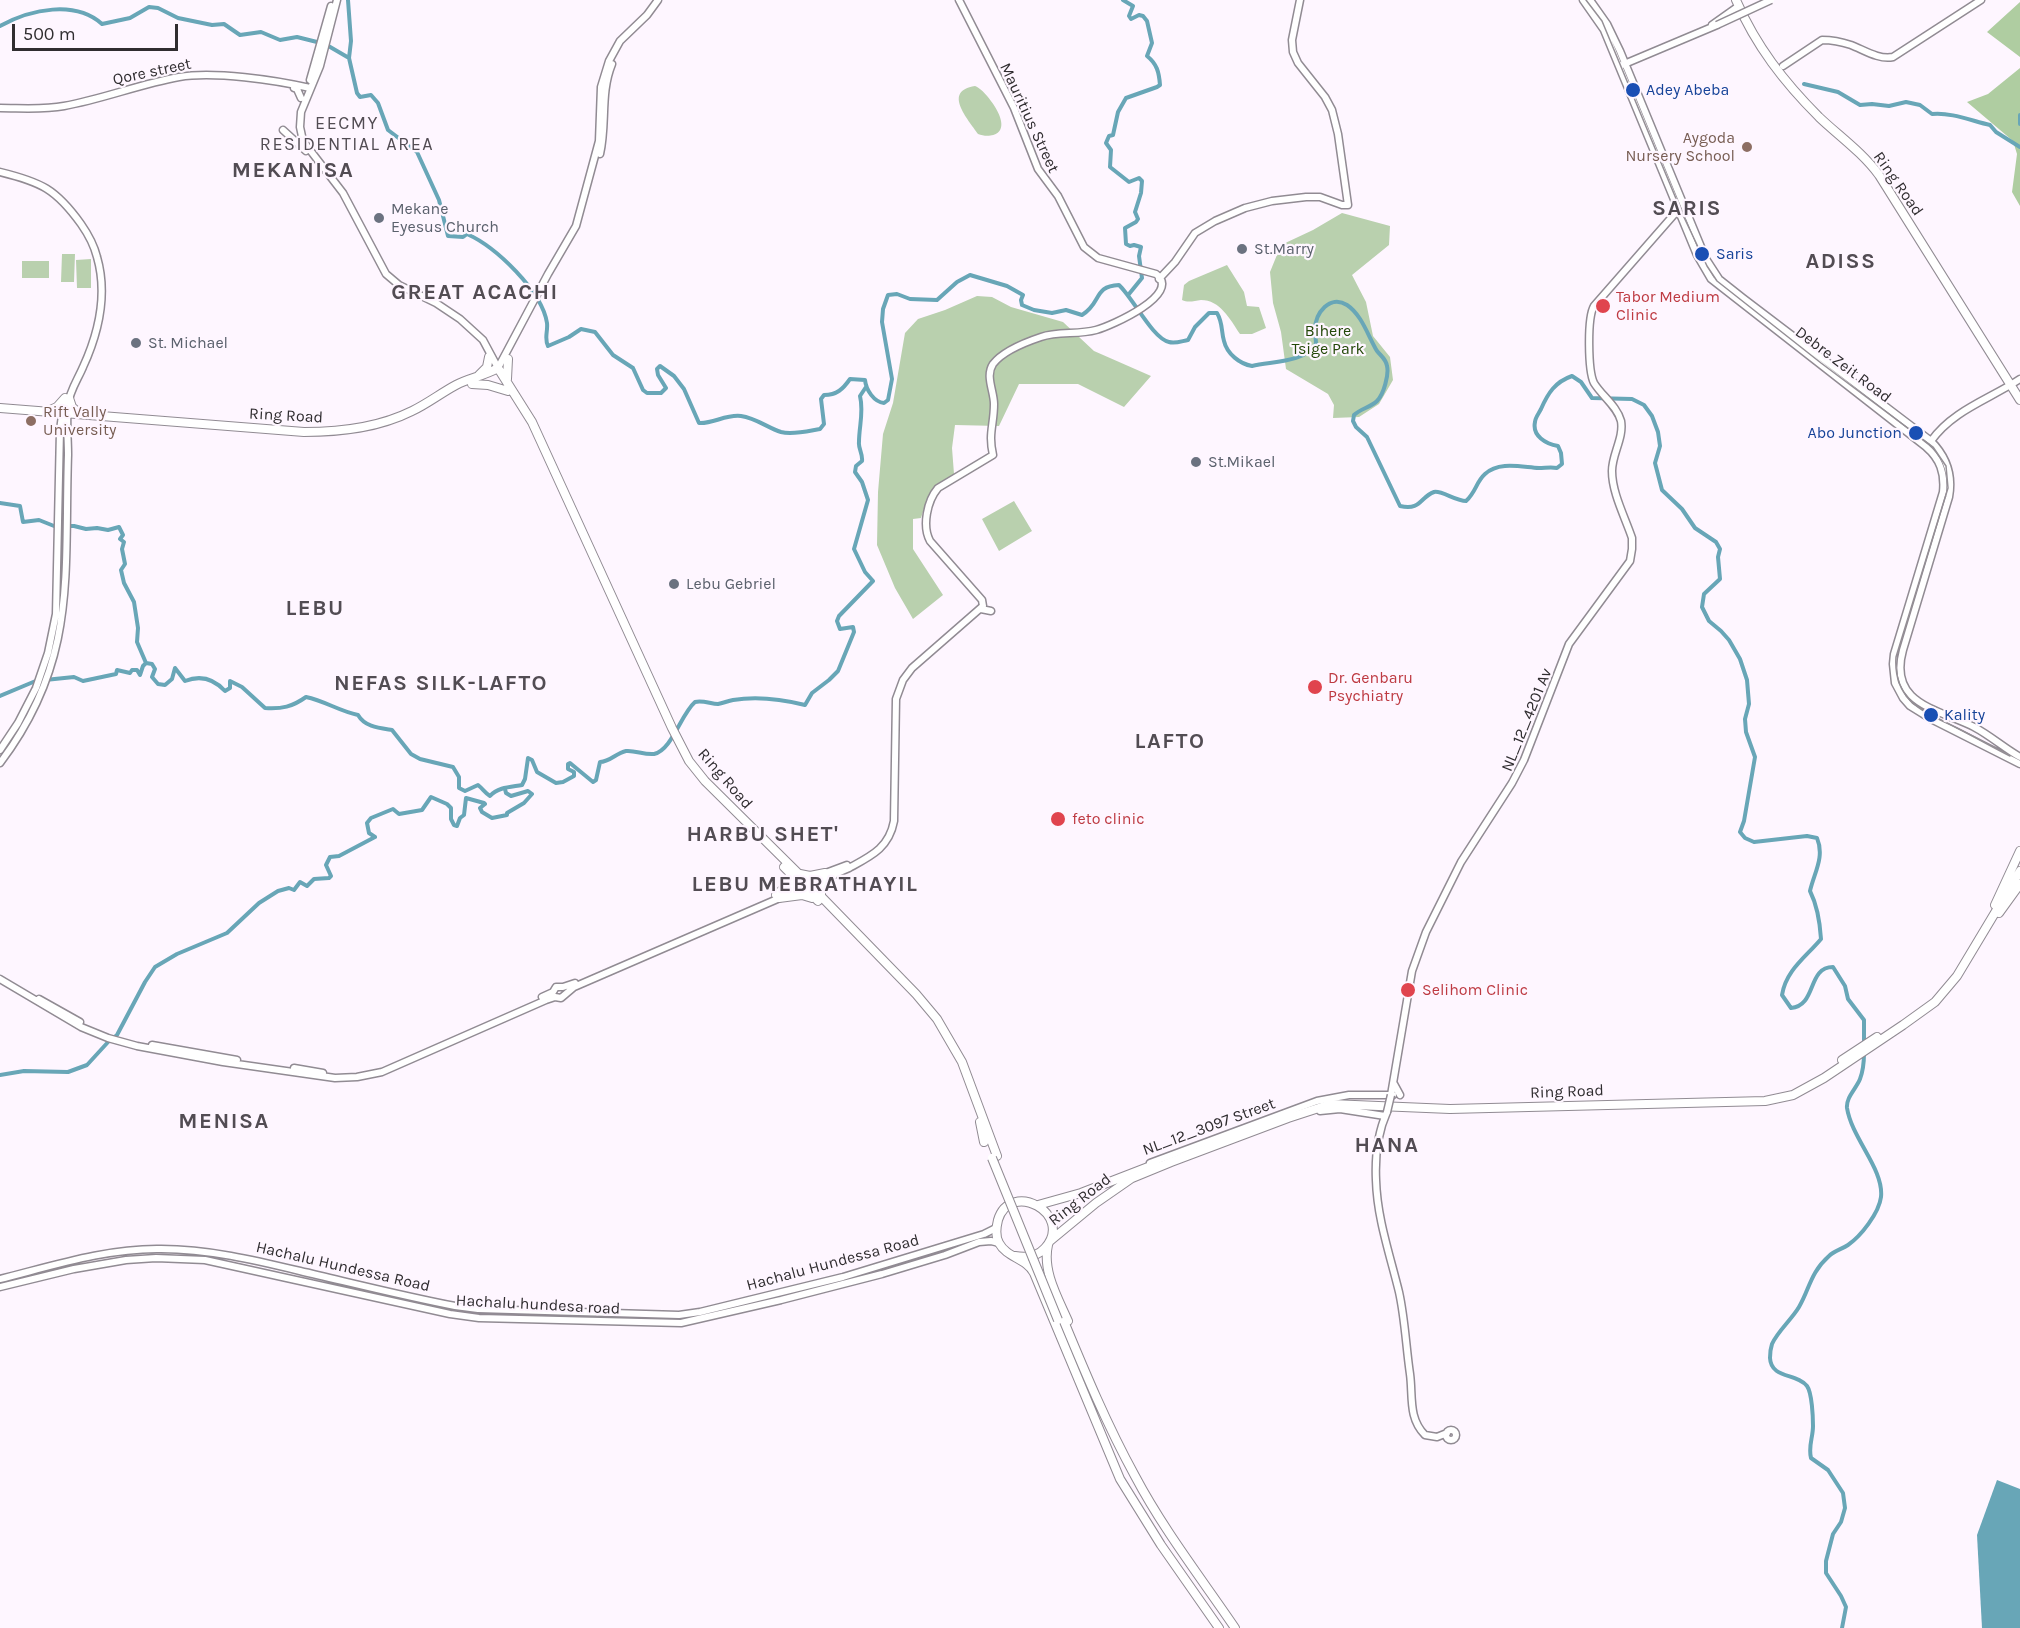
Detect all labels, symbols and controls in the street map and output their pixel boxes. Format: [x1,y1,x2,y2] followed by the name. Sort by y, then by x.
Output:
[15,12,182,50] scale bar
[23,23,76,45] text: 500 m
[111,54,193,90] street label: Qore street
[995,60,1063,176] street label: Mauritius Street
[1646,80,1729,100] place label: Adey Abeba
[1624,81,1642,99] marker: Adey Abeba
[260,113,434,156] district label: EECMY RESIDENTIAL AREA
[1625,128,1735,166] place label: Aygoda Nursery School
[1740,140,1754,154] marker: Aygoda Nursery School
[1869,148,1927,220] street label: Ring Road
[232,158,354,184] district label: MEKANISA
[1652,196,1722,222] district label: SARIS
[391,199,499,237] place label: Mekane Eyesus Church
[372,211,386,225] marker: Mekane Eyesus Church
[1254,239,1314,259] place label: St.Marry
[1235,242,1249,256] marker: St.Marry
[1716,244,1753,264] place label: Saris
[1693,245,1711,263] marker: Saris
[1805,249,1877,275] district label: ADISS
[391,280,559,306] district label: GREAT ACACHI
[1616,287,1720,325] place label: Tabor Medium Clinic
[1594,297,1612,315] marker: Tabor Medium Clinic
[1291,321,1365,359] park label: Bihere Tsige Park
[1791,323,1895,407] street label: Debre Zeit Road
[148,333,228,353] place label: St. Michael
[129,336,143,350] marker: St. Michael
[43,402,117,440] place label: Rift Vally University
[249,404,323,428] street label: Ring Road
[24,414,38,428] marker: Rift Vally University
[1808,423,1902,443] place label: Abo Junction
[1907,424,1925,442] marker: Abo Junction
[1208,452,1275,472] place label: St.Mikael
[1189,455,1203,469] marker: St.Mikael
[686,574,776,594] place label: Lebu Gebriel
[667,577,681,591] marker: Lebu Gebriel
[285,596,345,622] district label: LEBU
[1498,665,1556,775] street label: NL_12_4201 Av
[1328,668,1413,706] place label: Dr. Genbaru Psychiatry
[334,671,548,697] district label: NEFAS SILK-LAFTO
[1306,678,1324,696] marker: Dr. Genbaru Psychiatry
[1944,705,1985,725] place label: Kality
[1922,706,1940,724] marker: Kality
[1135,729,1205,755] district label: LAFTO
[694,745,756,813] street label: Ring Road
[1072,809,1144,829] place label: feto clinic
[1049,810,1067,828] marker: feto clinic
[686,822,840,848] district label: HARBU SHET'
[692,872,918,898] district label: LEBU MEBRATHAYIL
[1422,980,1528,1000] place label: Selihom Clinic
[1399,981,1417,999] marker: Selihom Clinic
[1530,1081,1604,1103] street label: Ring Road
[1140,1094,1278,1160] street label: NL_12_3097 Street
[178,1109,270,1135] district label: MENISA
[1355,1133,1419,1159] district label: HANA
[1045,1170,1115,1230] street label: Ring Road
[744,1231,922,1295] street label: Hachalu Hundessa Road
[254,1238,432,1296] street label: Hachalu Hundessa Road
[455,1291,621,1319] street label: Hachalu hundesa road

